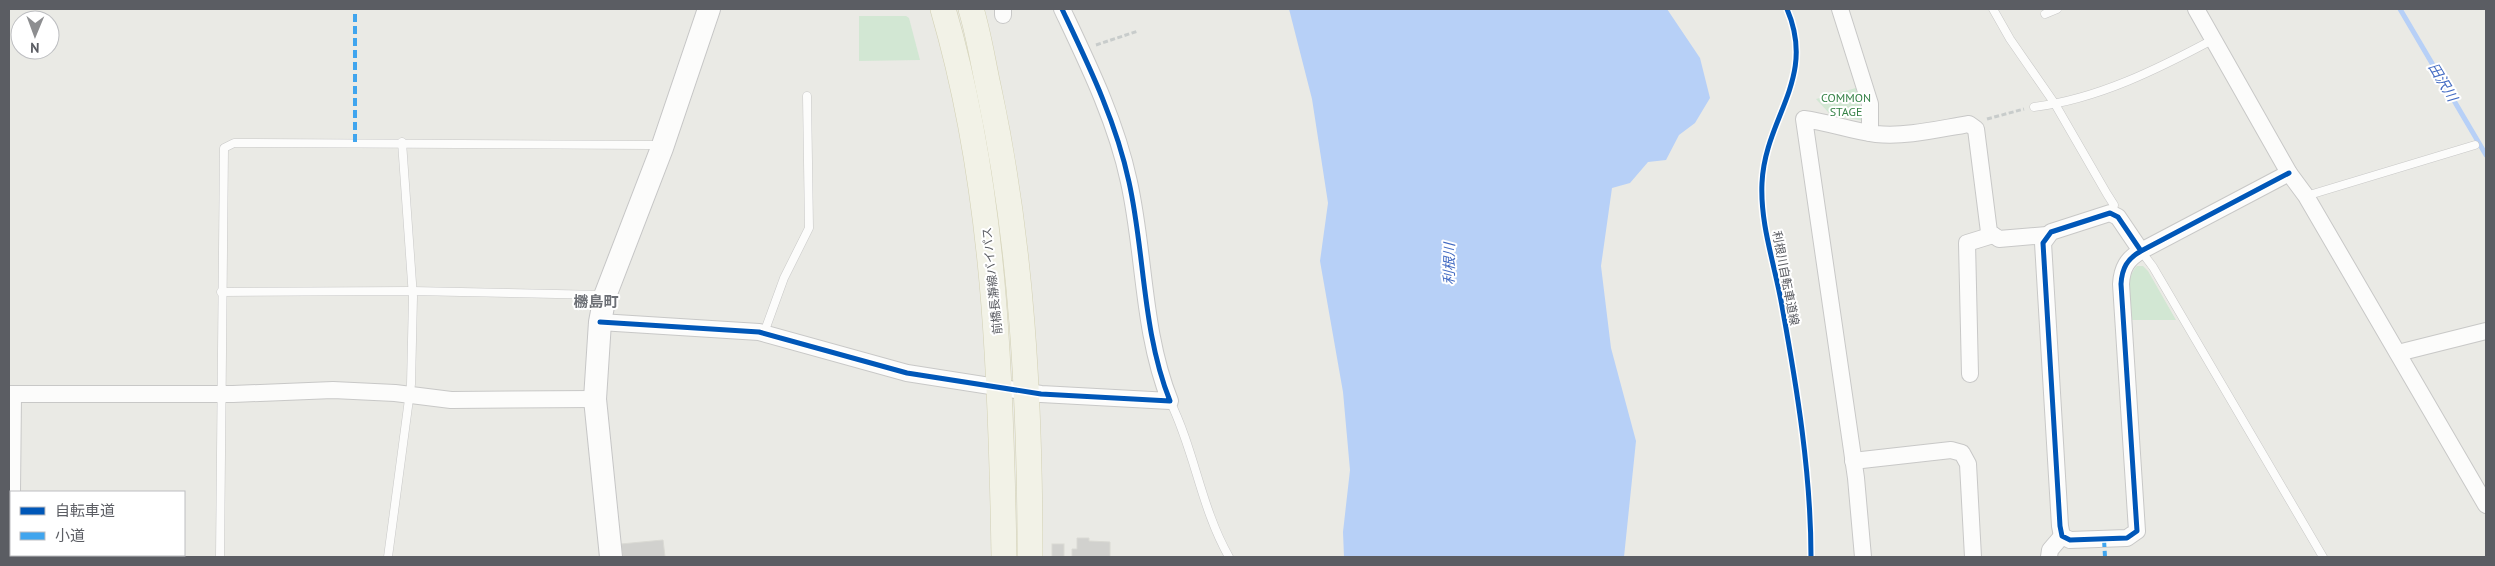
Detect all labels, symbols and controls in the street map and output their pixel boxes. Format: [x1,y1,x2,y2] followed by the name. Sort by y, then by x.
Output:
[10,10,60,60] north arrow
[30,39,40,57] text: N
[2424,59,2463,106] water label: 田沢川
[1821,90,1871,119] park label: COMMON STAGE
[979,227,1005,335] street label: 前橋長瀞線バイパス
[1769,229,1803,327] street label: 利根川自転車道線
[1440,241,1458,285] water label: 利根川
[573,292,619,311] district label: 橳島町
[10,491,185,556] legend
[55,501,115,520] text: 自転車道
[55,526,85,545] text: 小道

